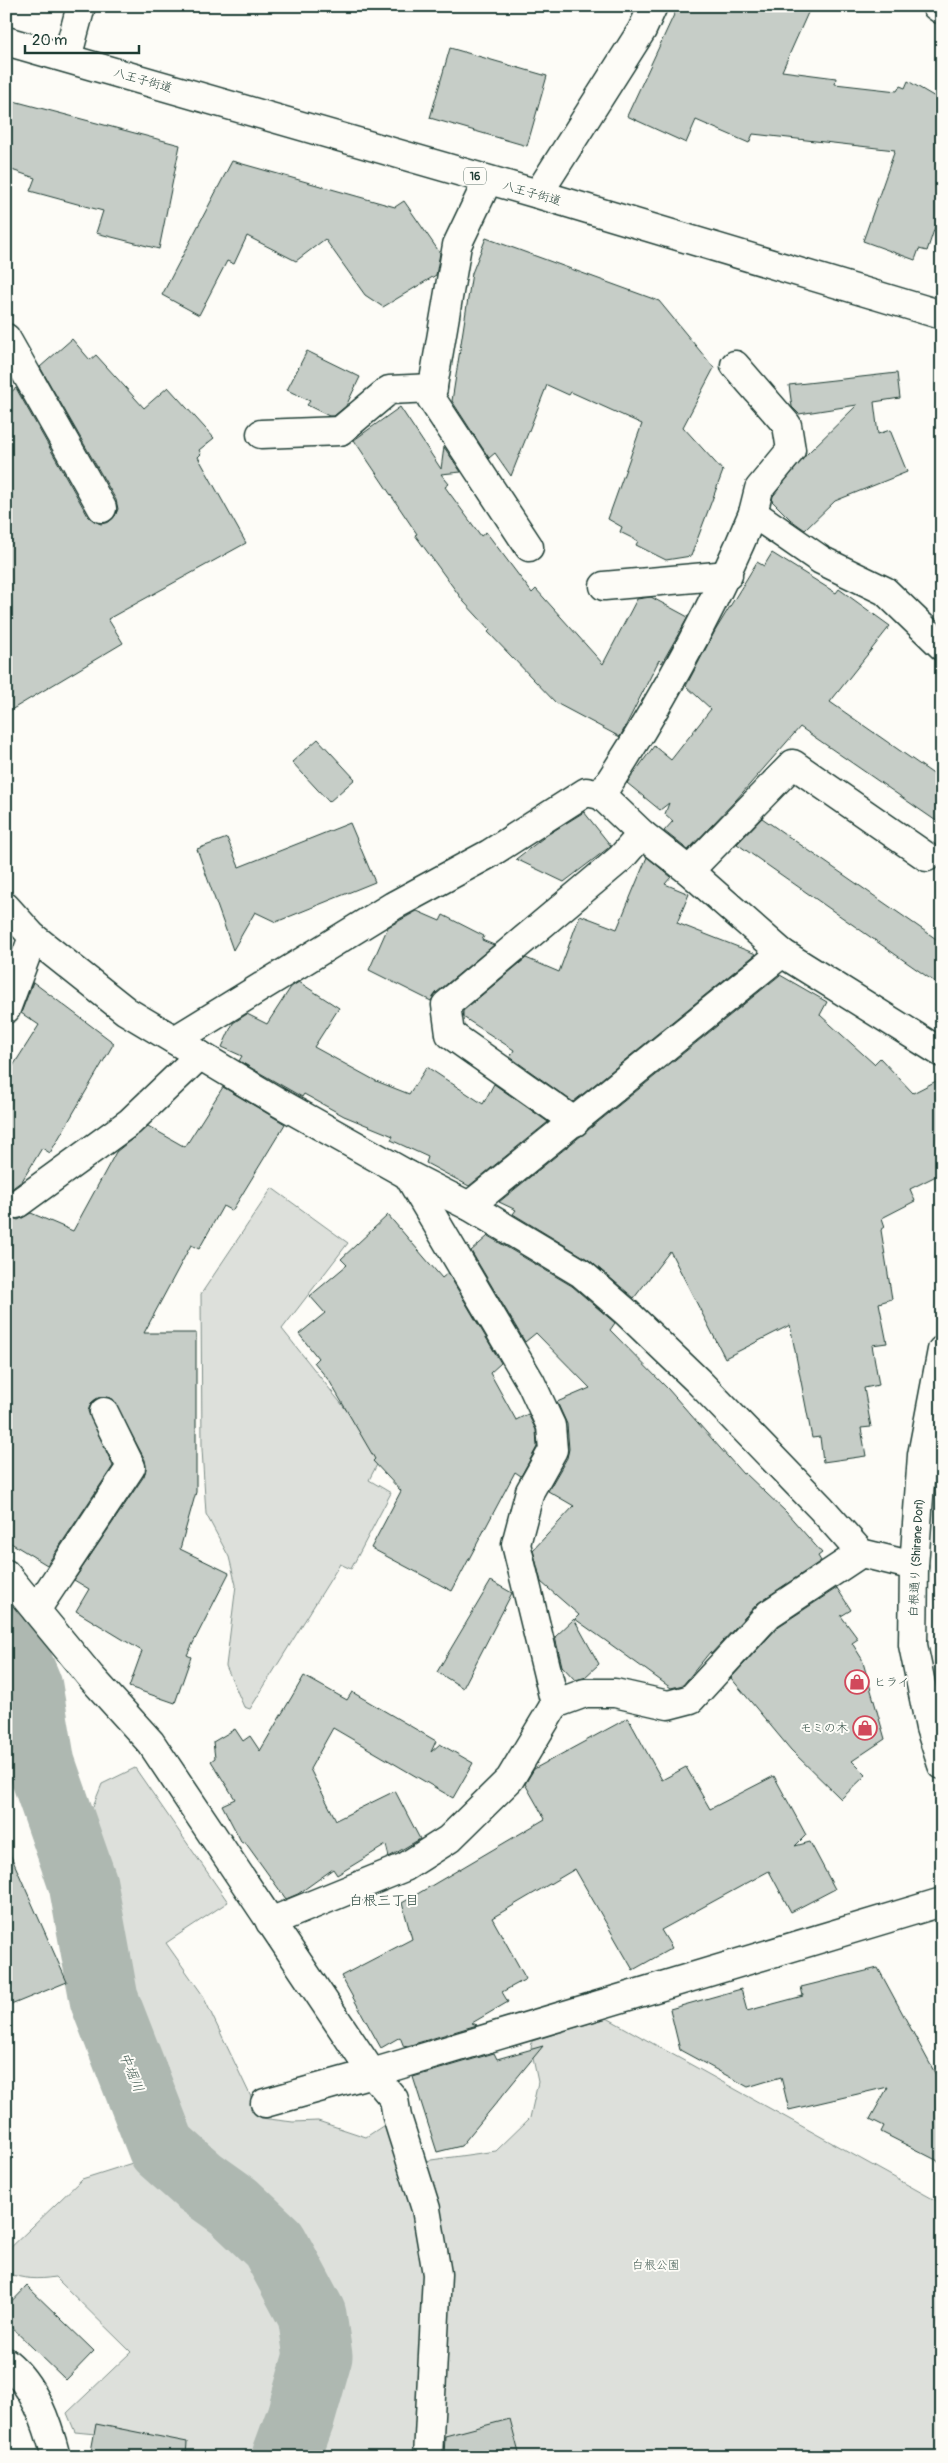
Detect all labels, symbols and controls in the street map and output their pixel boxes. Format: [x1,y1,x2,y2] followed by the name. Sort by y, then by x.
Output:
[25,22,139,54] scale bar
[32,31,67,50] text: 20 m
[112,65,174,96] street label: 八王子街道
[464,168,486,185] road number: 16
[501,178,563,209] street label: 八王子街道
[906,1498,927,1618] street label: 白根通り (Shirane Dori)
[844,1669,870,1695] shop icon: ヒライ
[874,1675,910,1690] place label: ヒライ
[852,1715,878,1741] shop icon: モミの木
[800,1721,848,1736] place label: モミの木
[349,1892,419,1909] district label: 白根三丁目
[116,2050,147,2095] water label: 中堀川
[632,2258,680,2273] park label: 白根公園

